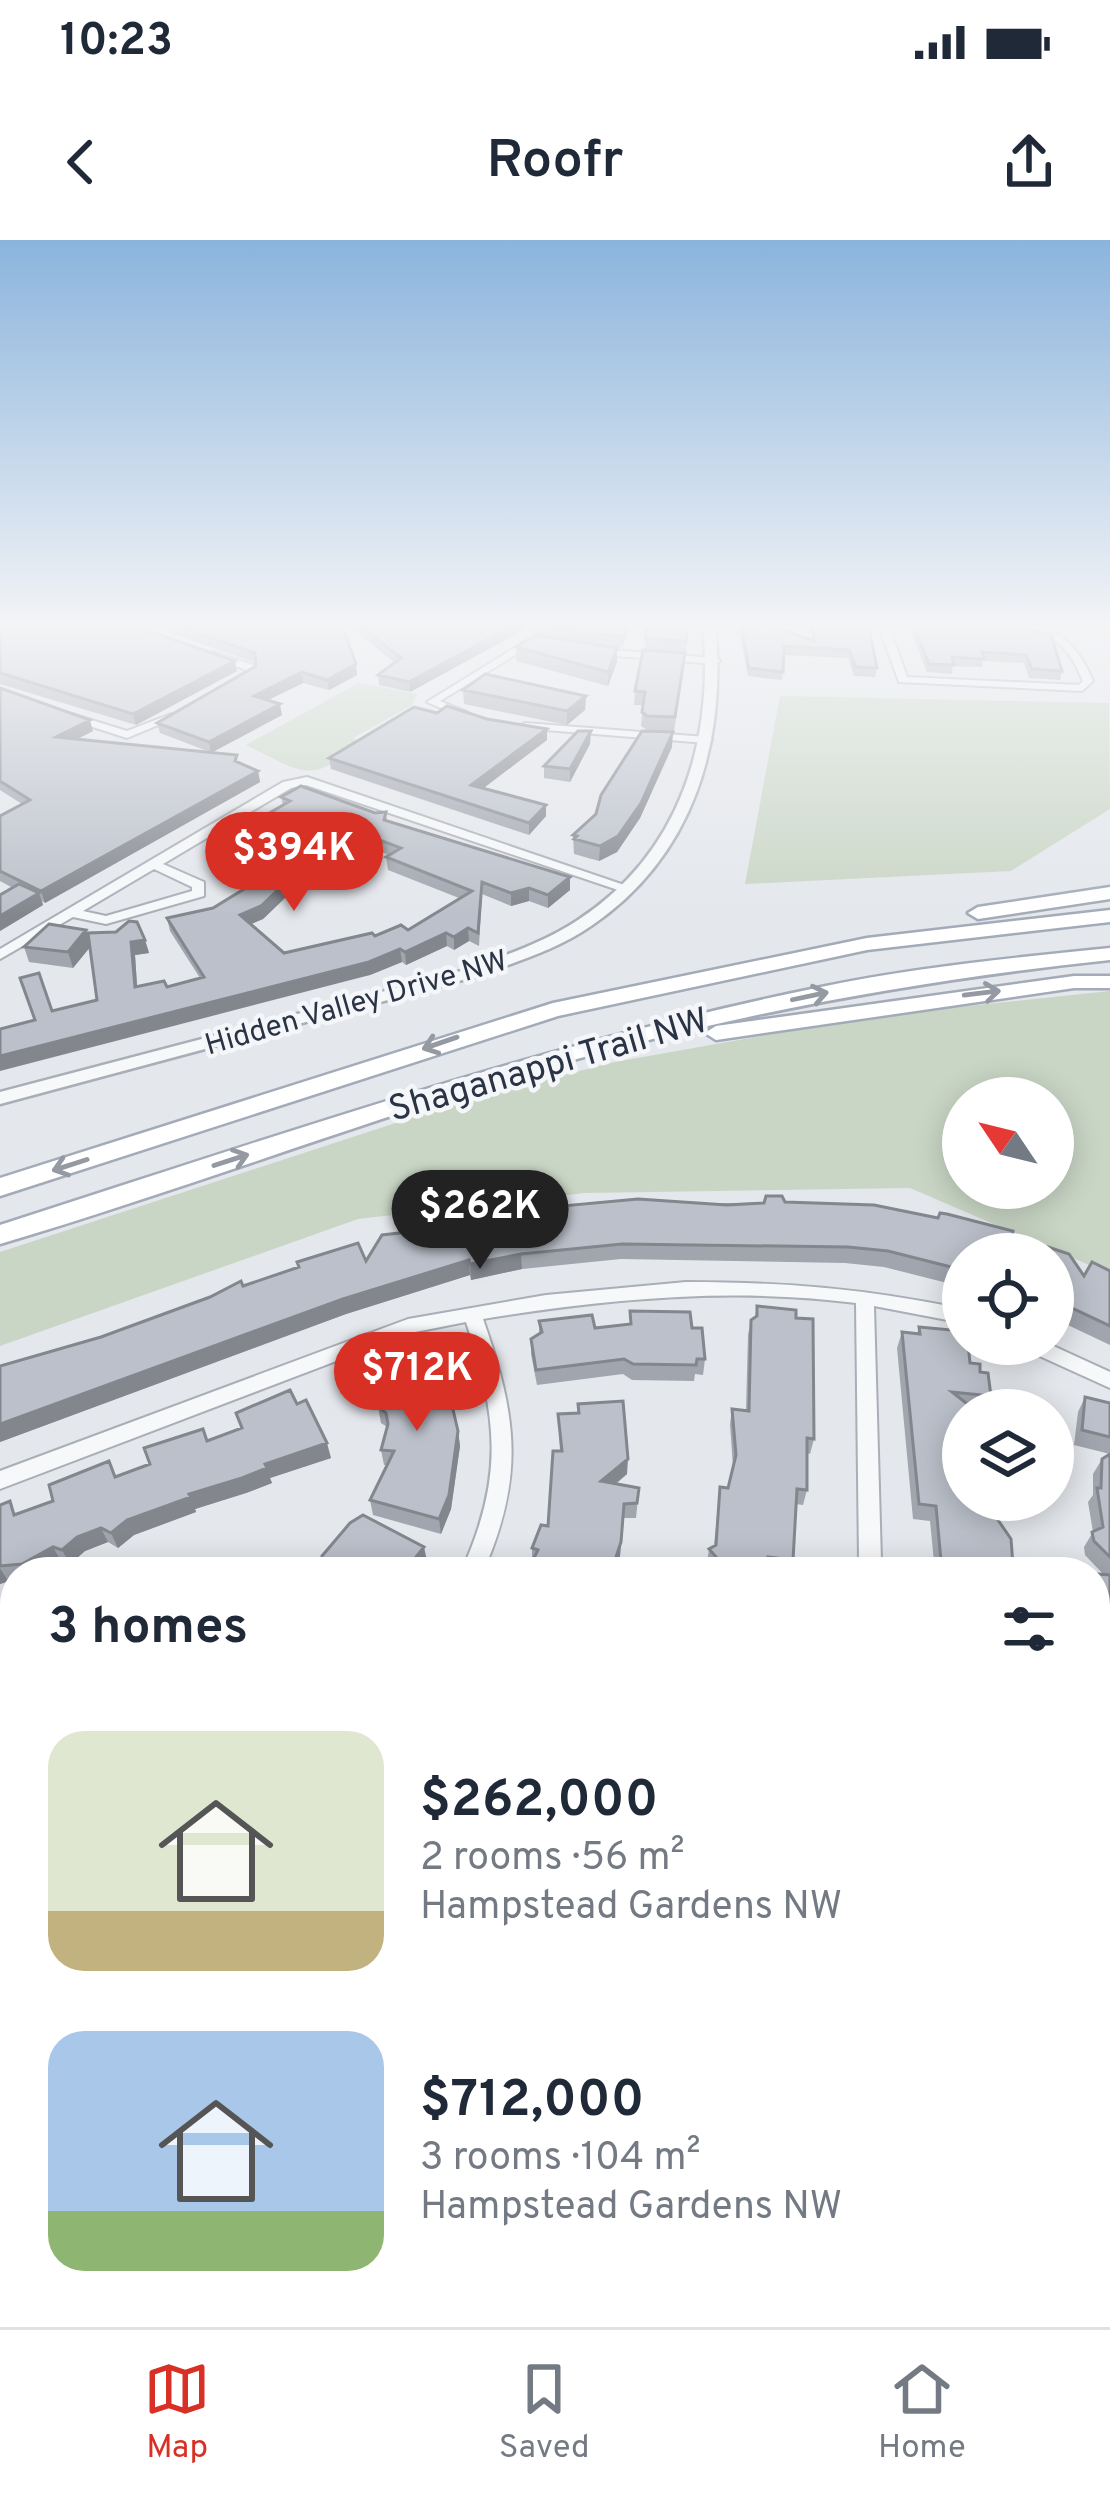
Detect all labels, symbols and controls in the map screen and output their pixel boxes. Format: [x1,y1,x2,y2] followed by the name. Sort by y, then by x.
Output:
[60,14,173,71] text: 10:23
[486,128,624,197] text: Roofr
[48,129,114,195] icon: back
[996,129,1062,195] icon: share
[210,812,378,914] pin: $394K
[232,826,356,875] text: $394K
[201,943,512,1065] street label: Hidden Valley Drive NW
[961,982,1000,1004] one-way arrow
[791,983,829,1006] one-way arrow
[384,999,714,1134] street label: Shaganappi Trail NW
[422,1034,460,1056] one-way arrow
[942,1077,1074,1209] north arrow
[942,1077,1074,1521] map controls
[211,1147,249,1169] one-way arrow
[52,1155,90,1177] one-way arrow
[396,1170,564,1272] pin: $262K
[419,1184,541,1233] text: $262K
[942,1233,1074,1365] button: locate
[333,1332,501,1434] pin: $712K
[361,1346,473,1395] text: $712K
[942,1389,1074,1521] button: layers
[996,1596,1062,1662] icon: filters
[48,1597,248,1662] text: 3 homes
[420,1770,658,1835] text: $262,000
[144,1779,288,1923] icon: home
[420,1835,685,1884] text: 2 rooms · 56 m²
[420,1884,842,1933] text: Hampstead Gardens NW
[420,2070,644,2135] text: $712,000
[144,2079,288,2223] icon: home
[420,2135,701,2184] text: 3 rooms · 104 m²
[420,2184,842,2233] text: Hampstead Gardens NW
[144,2356,210,2470] tab: Map
[499,2356,590,2470] tab: Saved
[878,2356,966,2470] tab: Home

